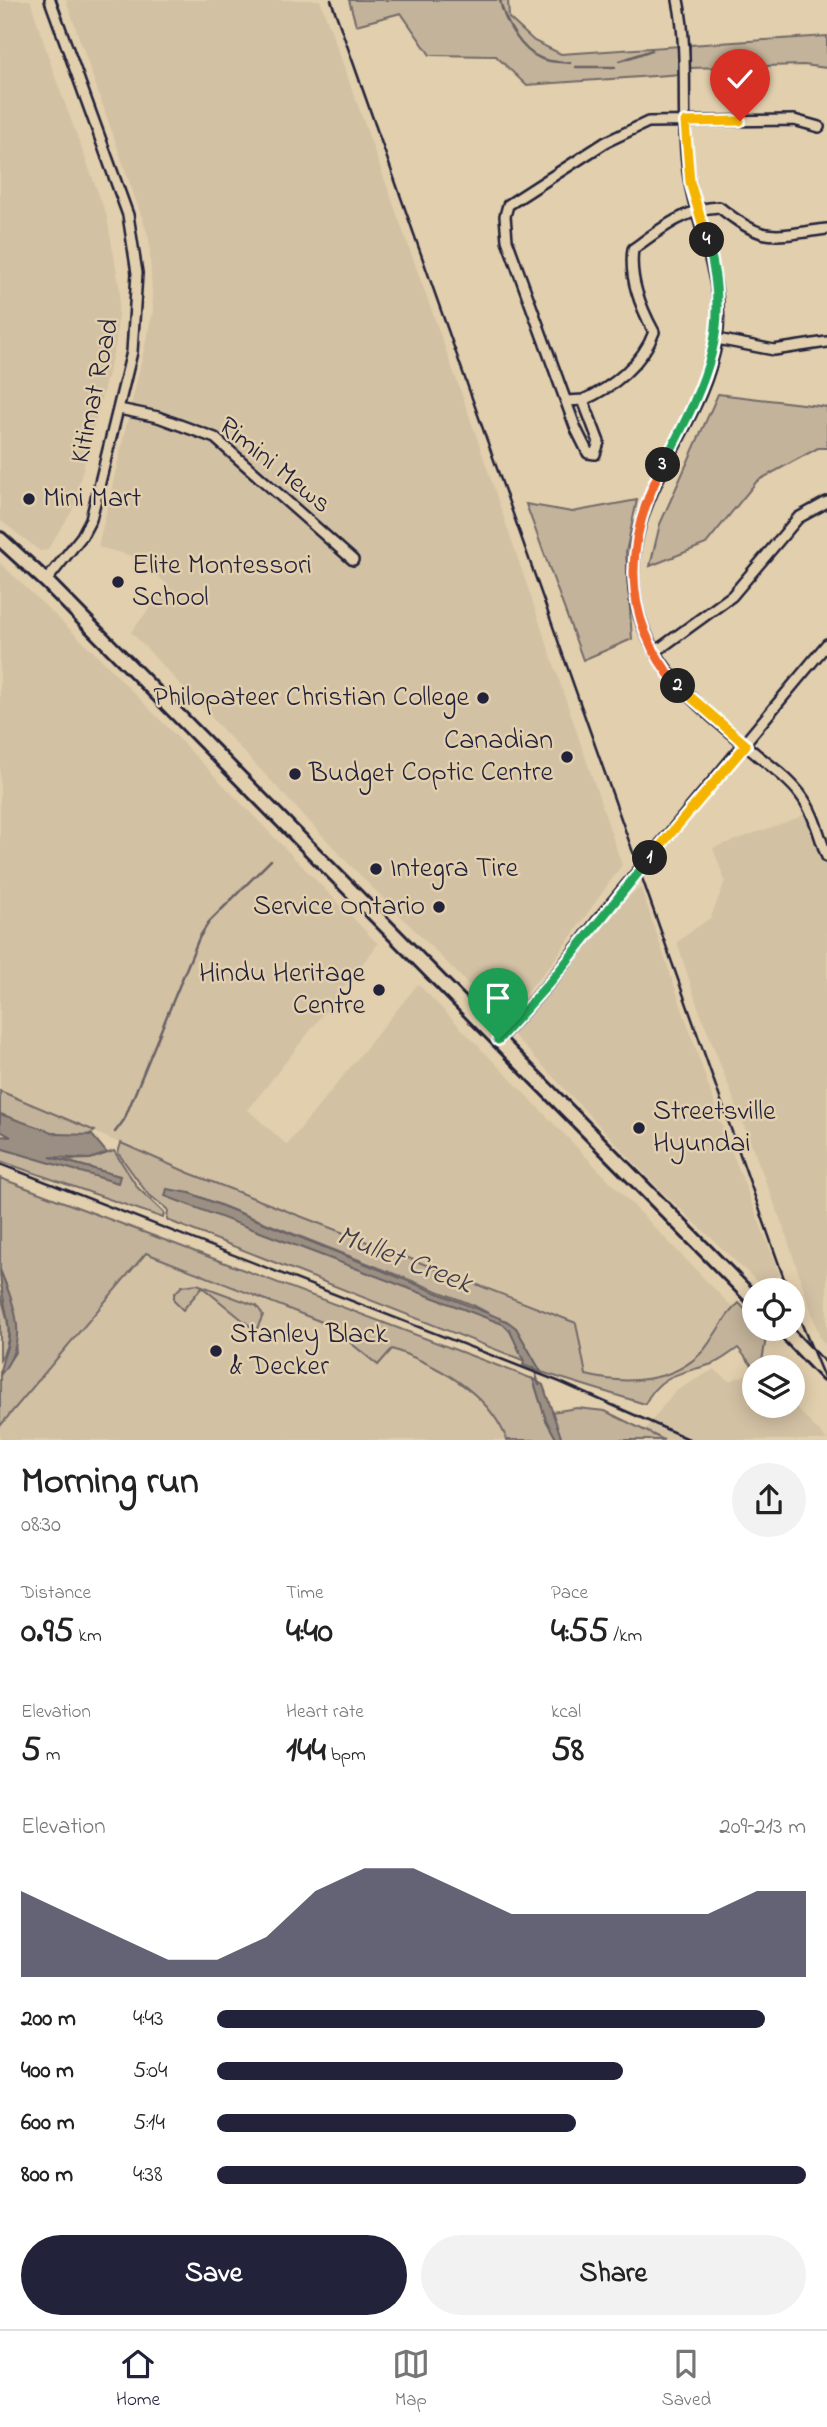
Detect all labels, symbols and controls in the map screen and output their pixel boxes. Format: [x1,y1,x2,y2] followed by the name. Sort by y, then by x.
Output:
[710,49,770,121] pin
[721,60,759,98] icon: check
[690,222,724,258] pin: 4
[703,226,710,253] text: 4
[61,314,131,467] street label: Kitimat Road
[209,407,339,525] street label: Rimini Mews
[646,448,680,482] pin: 3
[659,451,666,478] text: 3
[43,479,141,520] place label: Mini Mart
[21,491,37,507] marker: Mini Mart
[132,546,312,619] place label: Elite Montessori School
[110,574,126,590] marker: Elite Montessori School
[660,668,696,704] pin: 2
[673,672,682,699] text: 2
[153,678,469,719] place label: Philopateer Christian College
[475,690,491,706] marker: Philopateer Christian College
[402,721,553,794] place label: Canadian Coptic Centre
[559,749,575,765] marker: Canadian Coptic Centre
[308,754,394,795] place label: Budget
[287,766,303,782] marker: Budget
[632,840,668,876] pin: 1
[646,844,653,871] text: 1
[390,849,519,890] place label: Integra Tire
[368,861,384,877] marker: Integra Tire
[253,887,425,928] place label: Service Ontario
[431,899,447,915] marker: Service Ontario
[199,954,365,1027] place label: Hindu Heritage Centre
[468,968,528,1040] pin
[479,979,517,1017] icon: arrive
[371,982,387,998] marker: Hindu Heritage Centre
[653,1092,776,1165] place label: Streetsville Hyundai
[631,1120,647,1136] marker: Streetsville Hyundai
[330,1215,480,1308] water label: Mullet Creek
[742,1278,805,1418] map controls
[742,1278,805,1341] button: locate
[230,1315,389,1388] place label: Stanley Black & Decker
[208,1343,224,1359] marker: Stanley Black & Decker
[742,1355,805,1418] button: layers
[21,1455,199,1511] text: Morning run
[732,1463,806,1537] button: share
[21,1509,61,1542] text: 08:30
[21,1580,91,1607] text: Distance
[286,1580,324,1607] text: Time
[551,1580,588,1607] text: Pace
[21,1607,74,1658] text: 0.95
[286,1607,333,1658] text: 4:40
[551,1607,608,1658] text: 4:55
[74,1623,102,1650] text: km
[608,1623,642,1650] text: /km
[21,1699,91,1726] text: Elevation
[286,1699,364,1726] text: Heart rate
[551,1699,581,1726] text: kcal
[21,1726,41,1777] text: 5
[286,1726,326,1777] text: 144
[551,1726,584,1777] text: 58
[41,1742,61,1769] text: m
[326,1742,366,1769] text: bpm
[21,1811,106,1844] text: Elevation
[719,1811,806,1844] text: 209–213 m
[21,2003,76,2036] text: 200 m
[133,2003,163,2036] text: 4:43
[21,2055,74,2088] text: 400 m
[133,2055,168,2088] text: 5:04
[21,2107,75,2140] text: 600 m
[133,2107,165,2140] text: 5:14
[21,2159,73,2192] text: 800 m
[133,2159,163,2192] text: 4:38
[21,2235,407,2315] button: Save
[421,2235,806,2315] button: Share
[116,2345,160,2414] tab: Home
[392,2345,430,2414] tab: Map
[662,2345,711,2414] tab: Saved

